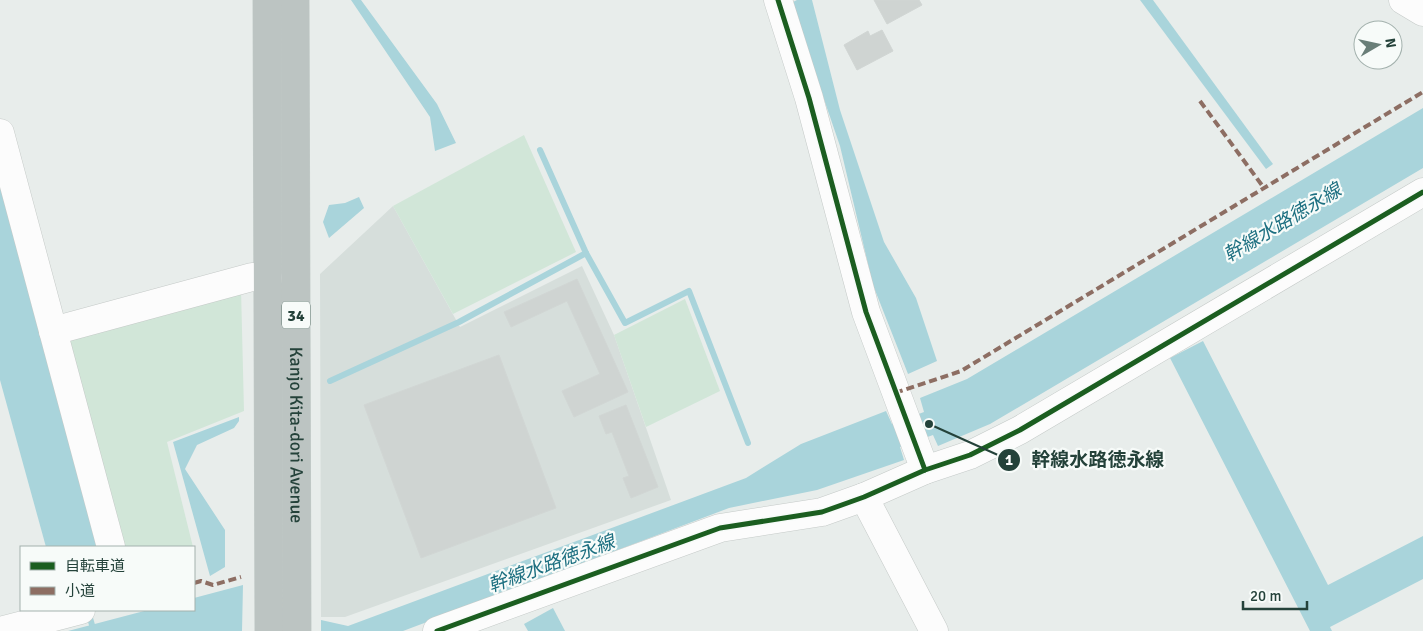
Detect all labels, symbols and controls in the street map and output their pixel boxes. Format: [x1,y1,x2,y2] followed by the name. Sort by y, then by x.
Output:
[1353,20,1403,70] north arrow
[1381,37,1400,49] text: N
[1219,177,1347,267] water label: 幹線水路徳永線
[282,302,310,328] road number: 34
[285,347,308,523] street label: Kanjo Kita-dori Avenue
[997,443,1175,477] callout: 幹線水路徳永線
[1031,448,1165,472] text: 幹線水路徳永線
[1005,451,1013,469] text: 1
[485,529,620,598] water label: 幹線水路徳永線
[20,546,195,611] legend
[65,557,125,575] text: 自転車道
[1243,578,1307,610] scale bar
[65,582,95,600] text: 小道
[1250,587,1281,605] text: 20 m

